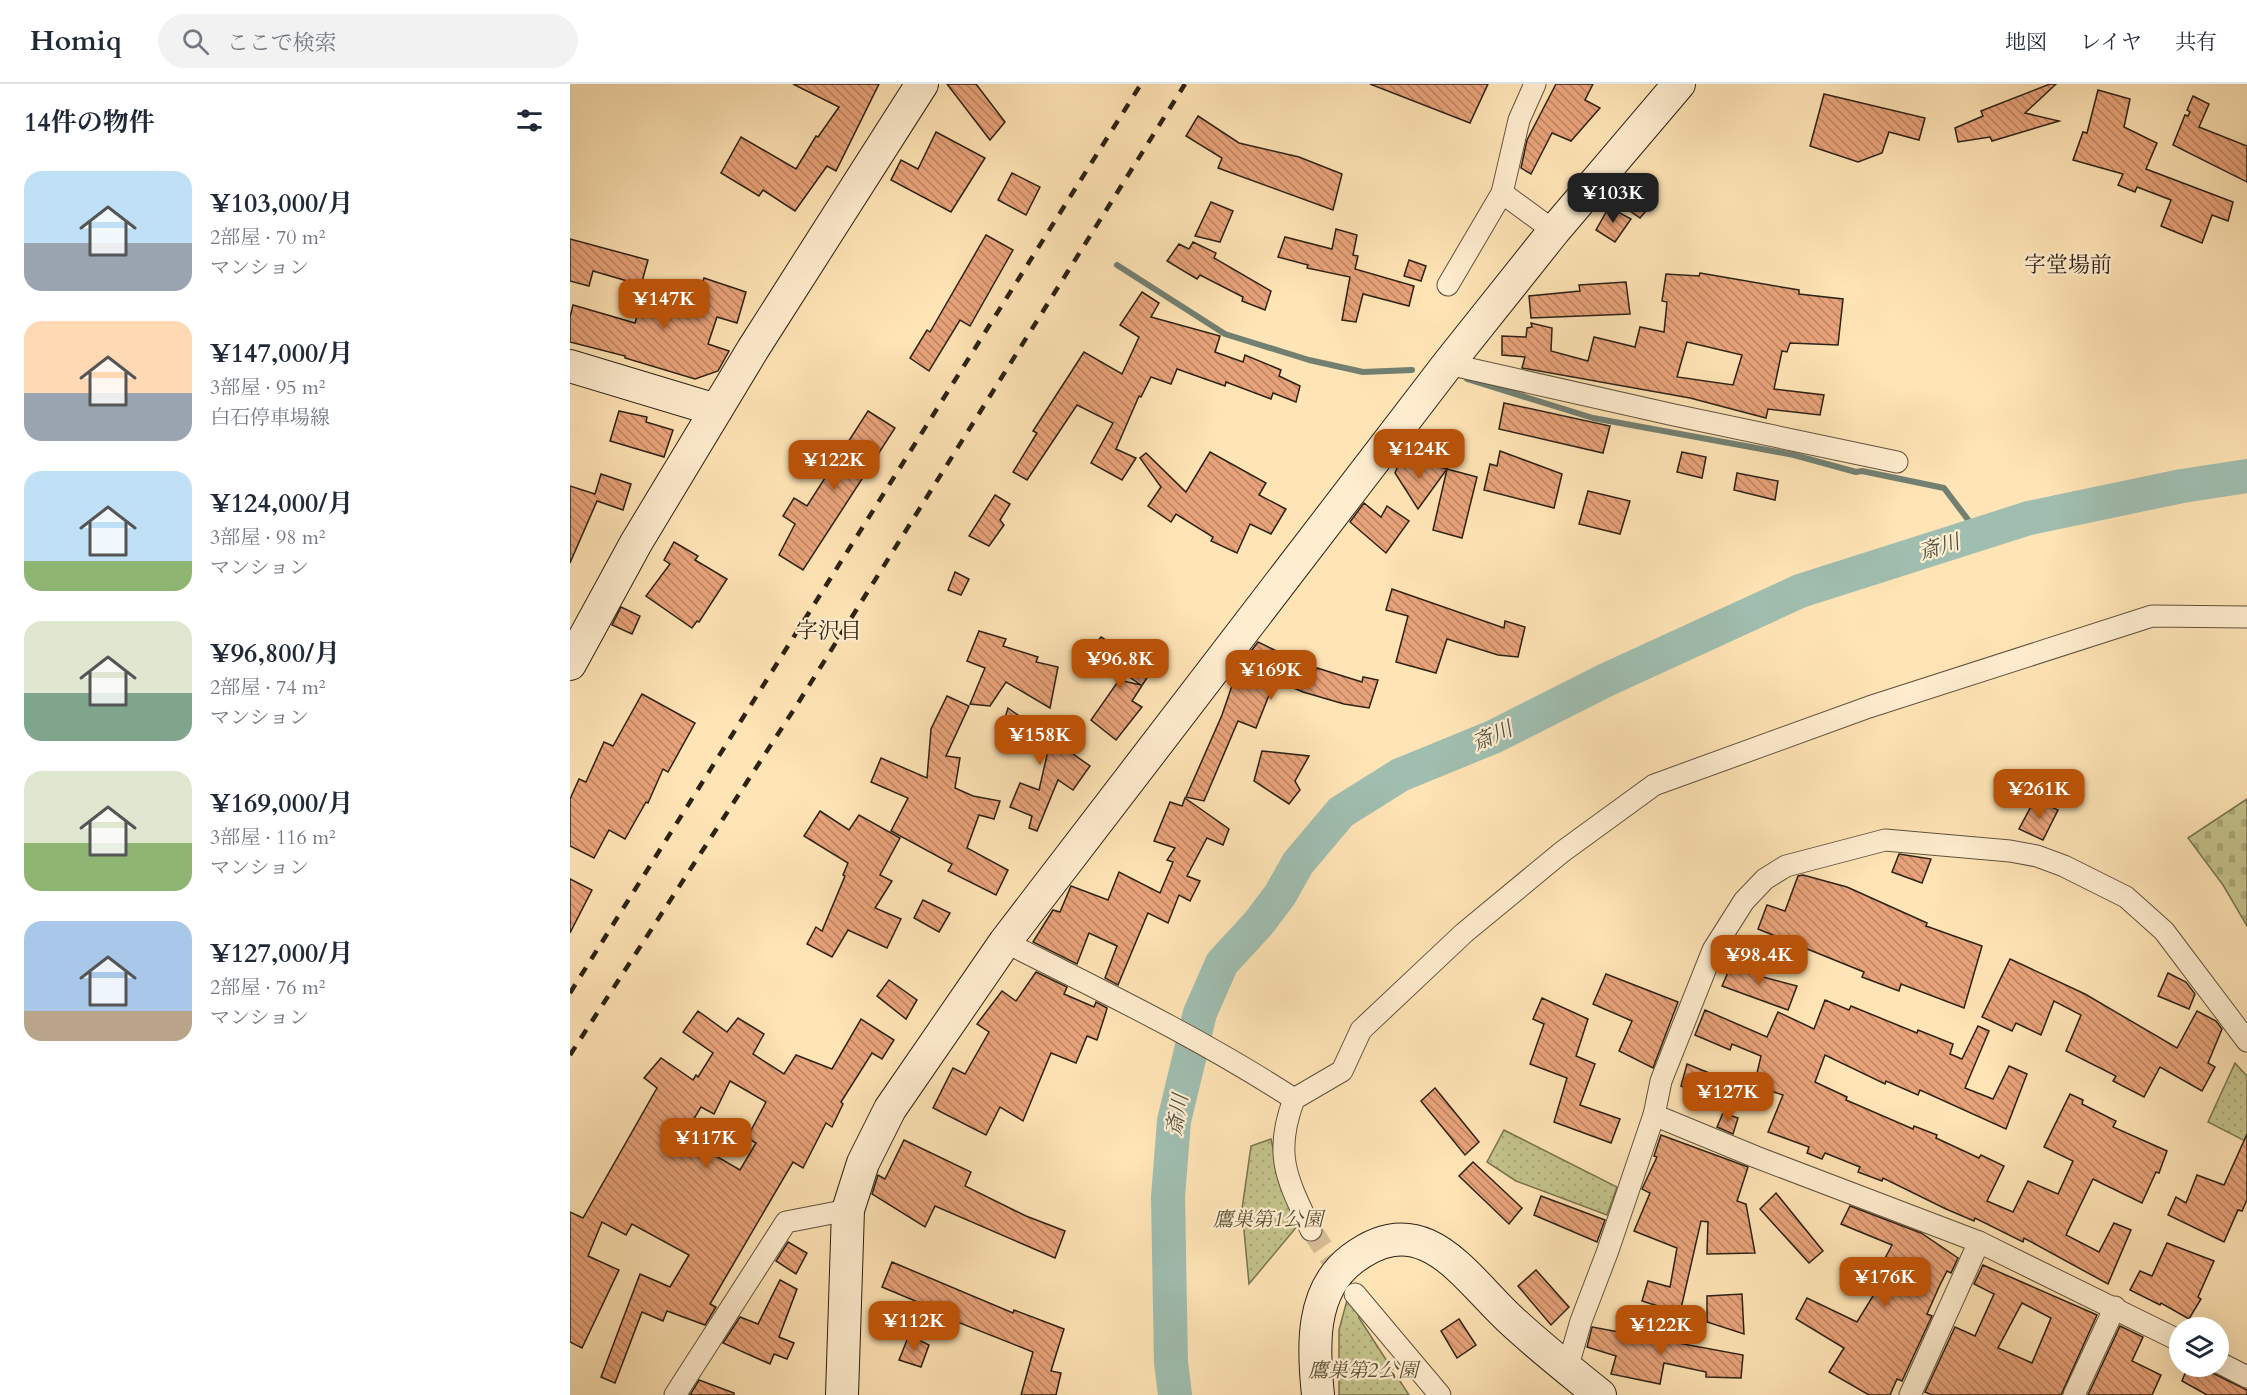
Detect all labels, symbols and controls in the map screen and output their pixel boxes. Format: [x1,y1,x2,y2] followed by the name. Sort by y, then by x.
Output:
[158,14,578,68] search box
[30,22,122,60] text: Homiq
[179,25,212,58] icon: search
[227,28,337,58] text: ここで検索
[2005,28,2047,57] text: 地図
[2080,28,2142,57] text: レイヤ
[2175,28,2217,57] text: 共有
[513,104,546,137] icon: filters
[24,105,155,140] text: 14件の物件
[1571,173,1655,224] pin: ¥103K
[1582,179,1644,206] text: ¥103K
[210,186,353,221] text: ¥103,000/月
[72,195,144,267] icon: home
[210,224,326,251] text: 2部屋 · 70 m²
[2024,250,2112,280] district label: 字堂場前
[210,254,309,281] text: マンション
[622,279,706,330] pin: ¥147K
[633,285,695,312] text: ¥147K
[210,336,353,371] text: ¥147,000/月
[72,345,144,417] icon: home
[210,374,326,401] text: 3部屋 · 95 m²
[210,404,330,431] text: 白石停車場線
[1377,429,1461,480] pin: ¥124K
[1388,435,1450,462] text: ¥124K
[792,440,876,491] pin: ¥122K
[803,446,865,473] text: ¥122K
[210,486,353,521] text: ¥124,000/月
[72,495,144,567] icon: home
[210,524,326,551] text: 3部屋 · 98 m²
[1915,527,1965,567] water label: 斎川
[210,554,309,581] text: マンション
[796,616,862,646] district label: 字沢目
[210,636,340,671] text: ¥96,800/月
[1071,639,1169,690] pin: ¥96.8K
[72,645,144,717] icon: home
[1086,645,1154,672] text: ¥96.8K
[1229,650,1313,701] pin: ¥169K
[1240,656,1302,683] text: ¥169K
[210,674,326,701] text: 2部屋 · 74 m²
[210,704,309,731] text: マンション
[1467,714,1519,758] water label: 斎川
[998,715,1082,766] pin: ¥158K
[1009,721,1071,748] text: ¥158K
[1997,769,2081,820] pin: ¥261K
[2008,775,2070,802] text: ¥261K
[210,786,353,821] text: ¥169,000/月
[72,795,144,867] icon: home
[210,824,336,851] text: 3部屋 · 116 m²
[210,854,309,881] text: マンション
[1710,935,1808,986] pin: ¥98.4K
[210,936,353,971] text: ¥127,000/月
[1725,941,1793,968] text: ¥98.4K
[72,945,144,1017] icon: home
[210,974,326,1001] text: 2部屋 · 76 m²
[210,1004,309,1031] text: マンション
[1686,1072,1770,1123] pin: ¥127K
[1697,1078,1759,1105] text: ¥127K
[1160,1090,1196,1138] water label: 斎川
[664,1118,748,1169] pin: ¥117K
[675,1124,737,1151] text: ¥117K
[1213,1206,1326,1233] park label: 鷹巣第1公園
[1843,1257,1927,1308] pin: ¥176K
[1854,1263,1916,1290] text: ¥176K
[872,1301,956,1352] pin: ¥112K
[1619,1305,1703,1356] pin: ¥122K
[883,1307,945,1334] text: ¥112K
[1630,1311,1692,1338] text: ¥122K
[2169,1317,2229,1377] map controls
[2169,1317,2229,1377] button: layers
[1308,1357,1421,1384] park label: 鷹巣第2公園

